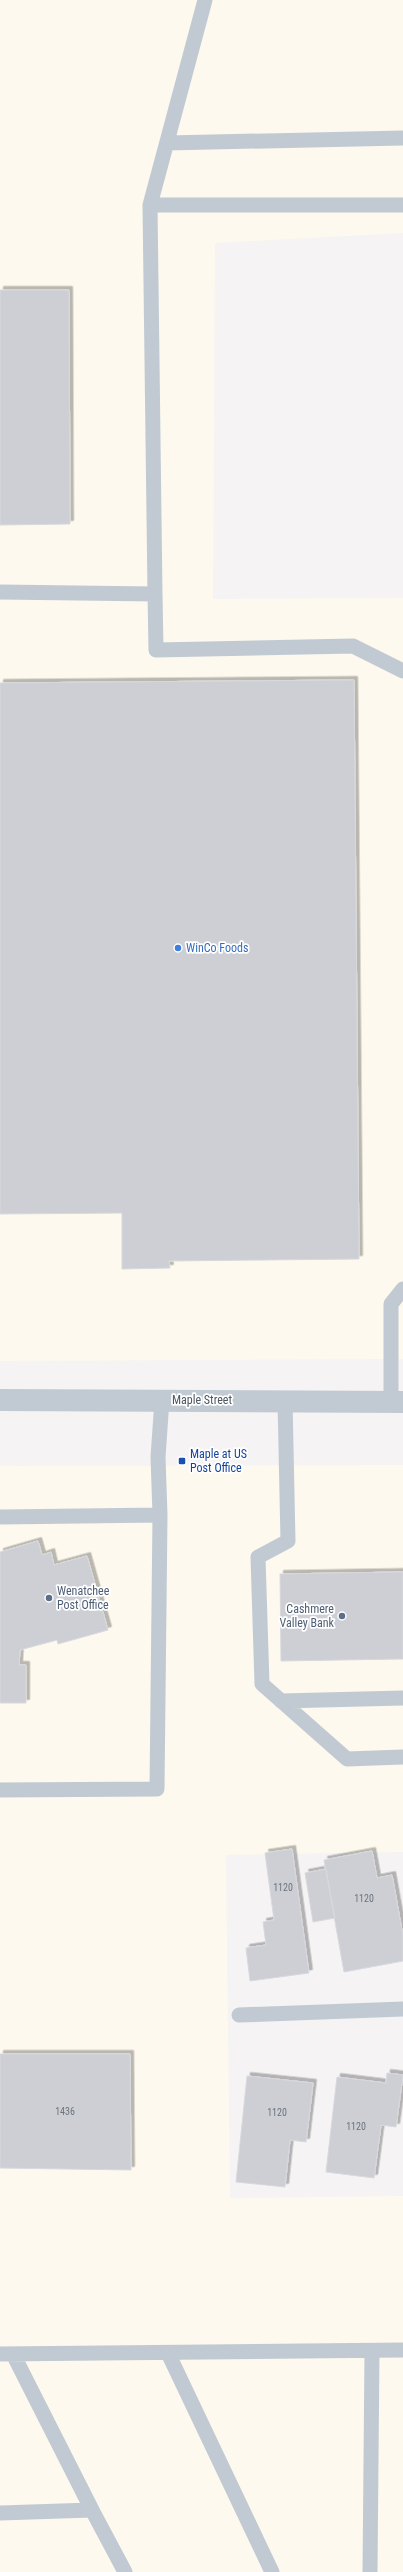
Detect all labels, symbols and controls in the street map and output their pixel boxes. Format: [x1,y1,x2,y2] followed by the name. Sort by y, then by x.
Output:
[186,941,248,955] place label: WinCo Foods
[173,943,183,953] marker: WinCo Foods
[172,1393,232,1407] street label: Maple Street
[190,1447,247,1475] place label: Maple at US Post Office
[177,1456,187,1466] marker: Maple at US Post Office
[57,1584,110,1612] place label: Wenatchee Post Office
[44,1593,54,1603] marker: Wenatchee Post Office
[279,1602,335,1630] place label: Cashmere Valley Bank
[337,1611,347,1621] marker: Cashmere Valley Bank
[273,1882,293,1893] house number: 1120
[354,1893,374,1904] house number: 1120
[55,2106,75,2117] house number: 1436
[267,2107,287,2118] house number: 1120
[346,2121,366,2132] house number: 1120

